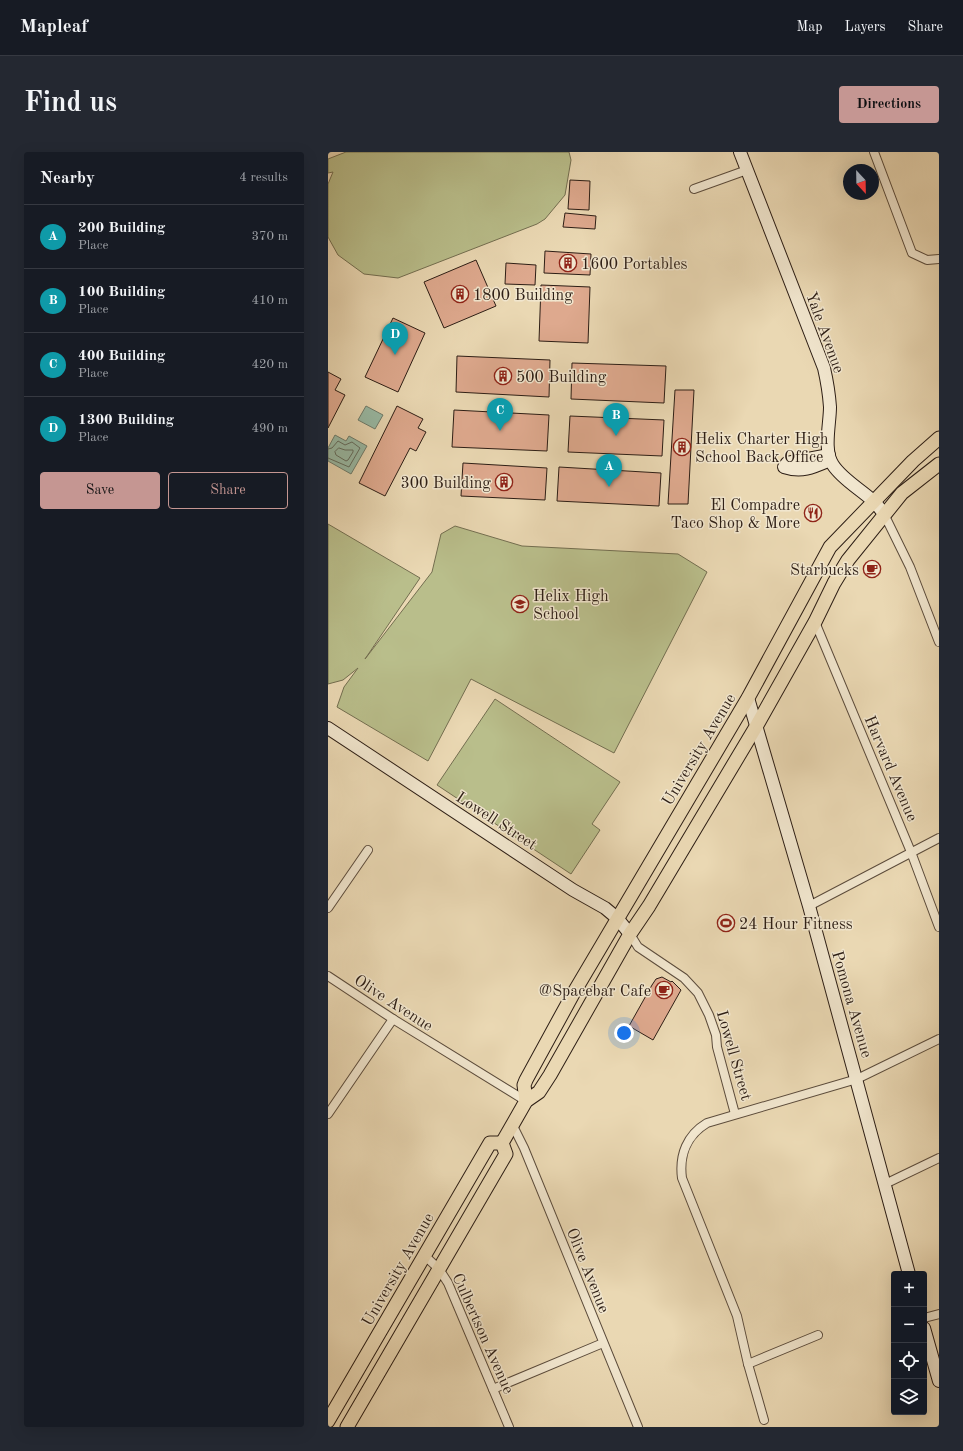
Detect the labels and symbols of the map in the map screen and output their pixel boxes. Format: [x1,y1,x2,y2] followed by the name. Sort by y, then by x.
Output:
[843,164,879,200] north arrow
[558,253,578,273] building icon: 1600 Portables
[581,257,688,273] place label: 1600 Portables
[450,284,470,304] building icon: 1800 Building
[473,288,573,304] place label: 1800 Building
[802,290,846,376] street label: Yale Avenue
[382,322,408,355] pin: D
[493,366,513,386] building icon: 500 Building
[516,370,607,386] place label: 500 Building
[487,398,513,431] pin: C
[603,403,629,436] pin: B
[695,432,829,466] place label: Helix Charter High School Back Office
[672,437,692,457] building icon: Helix Charter High School Back Office
[596,454,622,487] pin: A
[494,472,514,492] building icon: 300 Building
[401,476,491,492] place label: 300 Building
[670,498,800,532] place label: El Compadre Taco Shop & More
[803,503,823,523] restaurant icon: El Compadre Taco Shop & More
[862,559,882,579] cafe icon: Starbucks
[790,563,859,579] place label: Starbucks
[533,589,609,623] place label: Helix High School
[510,594,530,614] school or university icon: Helix High School
[660,691,739,809] street label: University Avenue
[861,714,920,824] street label: Harvard Avenue
[453,790,540,854] street label: Lowell Street
[716,913,736,933] sports icon: 24 Hour Fitness
[739,917,853,933] place label: 24 Hour Fitness
[828,949,874,1060] street label: Pomona Avenue
[351,972,435,1035] street label: Olive Avenue
[654,980,674,1000] cafe icon: @Spacebar Cafe
[539,984,651,1000] place label: @Spacebar Cafe
[713,1009,754,1103] street label: Lowell Street
[614,1023,634,1043] your location
[360,1211,438,1329] street label: University Avenue
[563,1226,611,1316] street label: Olive Avenue
[448,1271,516,1397] street label: Culbertson Avenue

